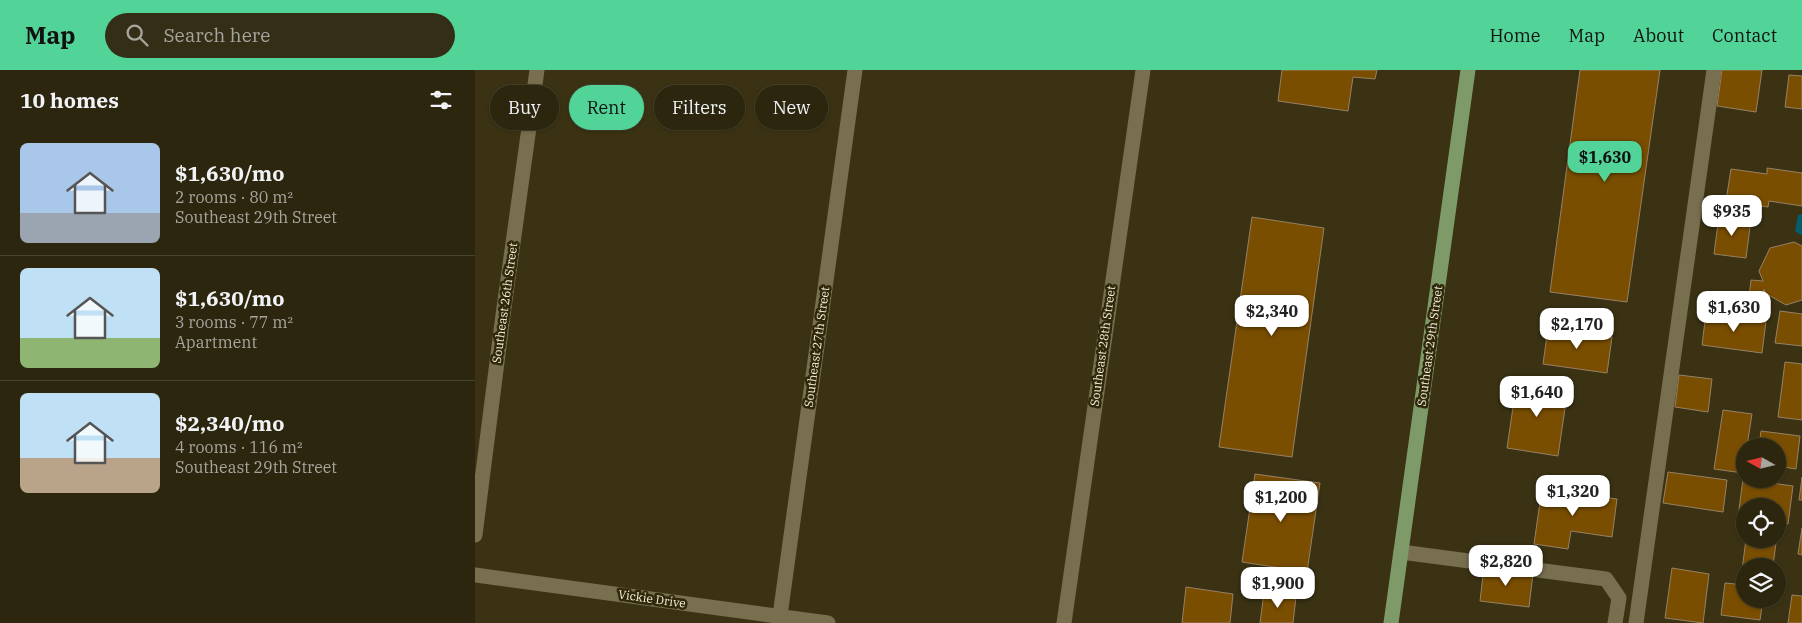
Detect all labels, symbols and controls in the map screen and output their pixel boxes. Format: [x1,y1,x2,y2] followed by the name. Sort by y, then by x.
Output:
[105,13,455,58] search box
[25,19,75,51] text: Map
[123,21,151,49] icon: search
[163,23,270,47] text: Search here
[1489,24,1541,47] text: Home
[1569,24,1605,47] text: Map
[1633,24,1684,47] text: About
[1712,24,1777,47] text: Contact
[490,85,559,130] chip: Buy
[569,85,644,130] chip: Rent
[654,85,745,130] chip: Filters
[755,85,828,130] chip: New
[20,86,119,114] text: 10 homes
[427,86,455,114] icon: filters
[1564,140,1646,183] pin: $1,630
[1579,147,1631,167] text: $1,630
[175,159,284,187] text: $1,630/mo
[60,163,120,223] icon: home
[175,187,293,207] text: 2 rooms · 80 m²
[1702,194,1762,237] pin: $935
[1713,201,1751,221] text: $935
[175,207,337,227] text: Southeast 29th Street
[489,242,520,364] street label: Southeast 26th Street
[175,284,284,312] text: $1,630/mo
[1087,285,1118,407] street label: Southeast 28th Street
[1414,285,1445,407] street label: Southeast 29th Street
[801,286,832,408] street label: Southeast 27th Street
[60,288,120,348] icon: home
[1693,290,1775,333] pin: $1,630
[1231,294,1313,337] pin: $2,340
[1708,297,1760,317] text: $1,630
[1246,301,1298,321] text: $2,340
[1536,308,1618,350] pin: $2,170
[175,312,293,332] text: 3 rooms · 77 m²
[1551,314,1603,334] text: $2,170
[175,332,257,352] text: Apartment
[1496,376,1578,418] pin: $1,640
[1511,382,1563,402] text: $1,640
[175,409,284,437] text: $2,340/mo
[60,413,120,473] icon: home
[175,437,303,457] text: 4 rooms · 116 m²
[1736,438,1786,488] north arrow
[1736,438,1786,608] map controls
[175,457,337,477] text: Southeast 29th Street
[1532,474,1614,517] pin: $1,320
[1240,480,1322,523] pin: $1,200
[1547,481,1599,501] text: $1,320
[1255,487,1307,507] text: $1,200
[1736,498,1786,548] button: locate
[1465,544,1547,587] pin: $2,820
[1480,551,1532,571] text: $2,820
[1736,558,1786,608] button: layers
[1237,566,1319,609] pin: $1,900
[1252,573,1304,593] text: $1,900
[617,586,687,611] street label: Vickie Drive

